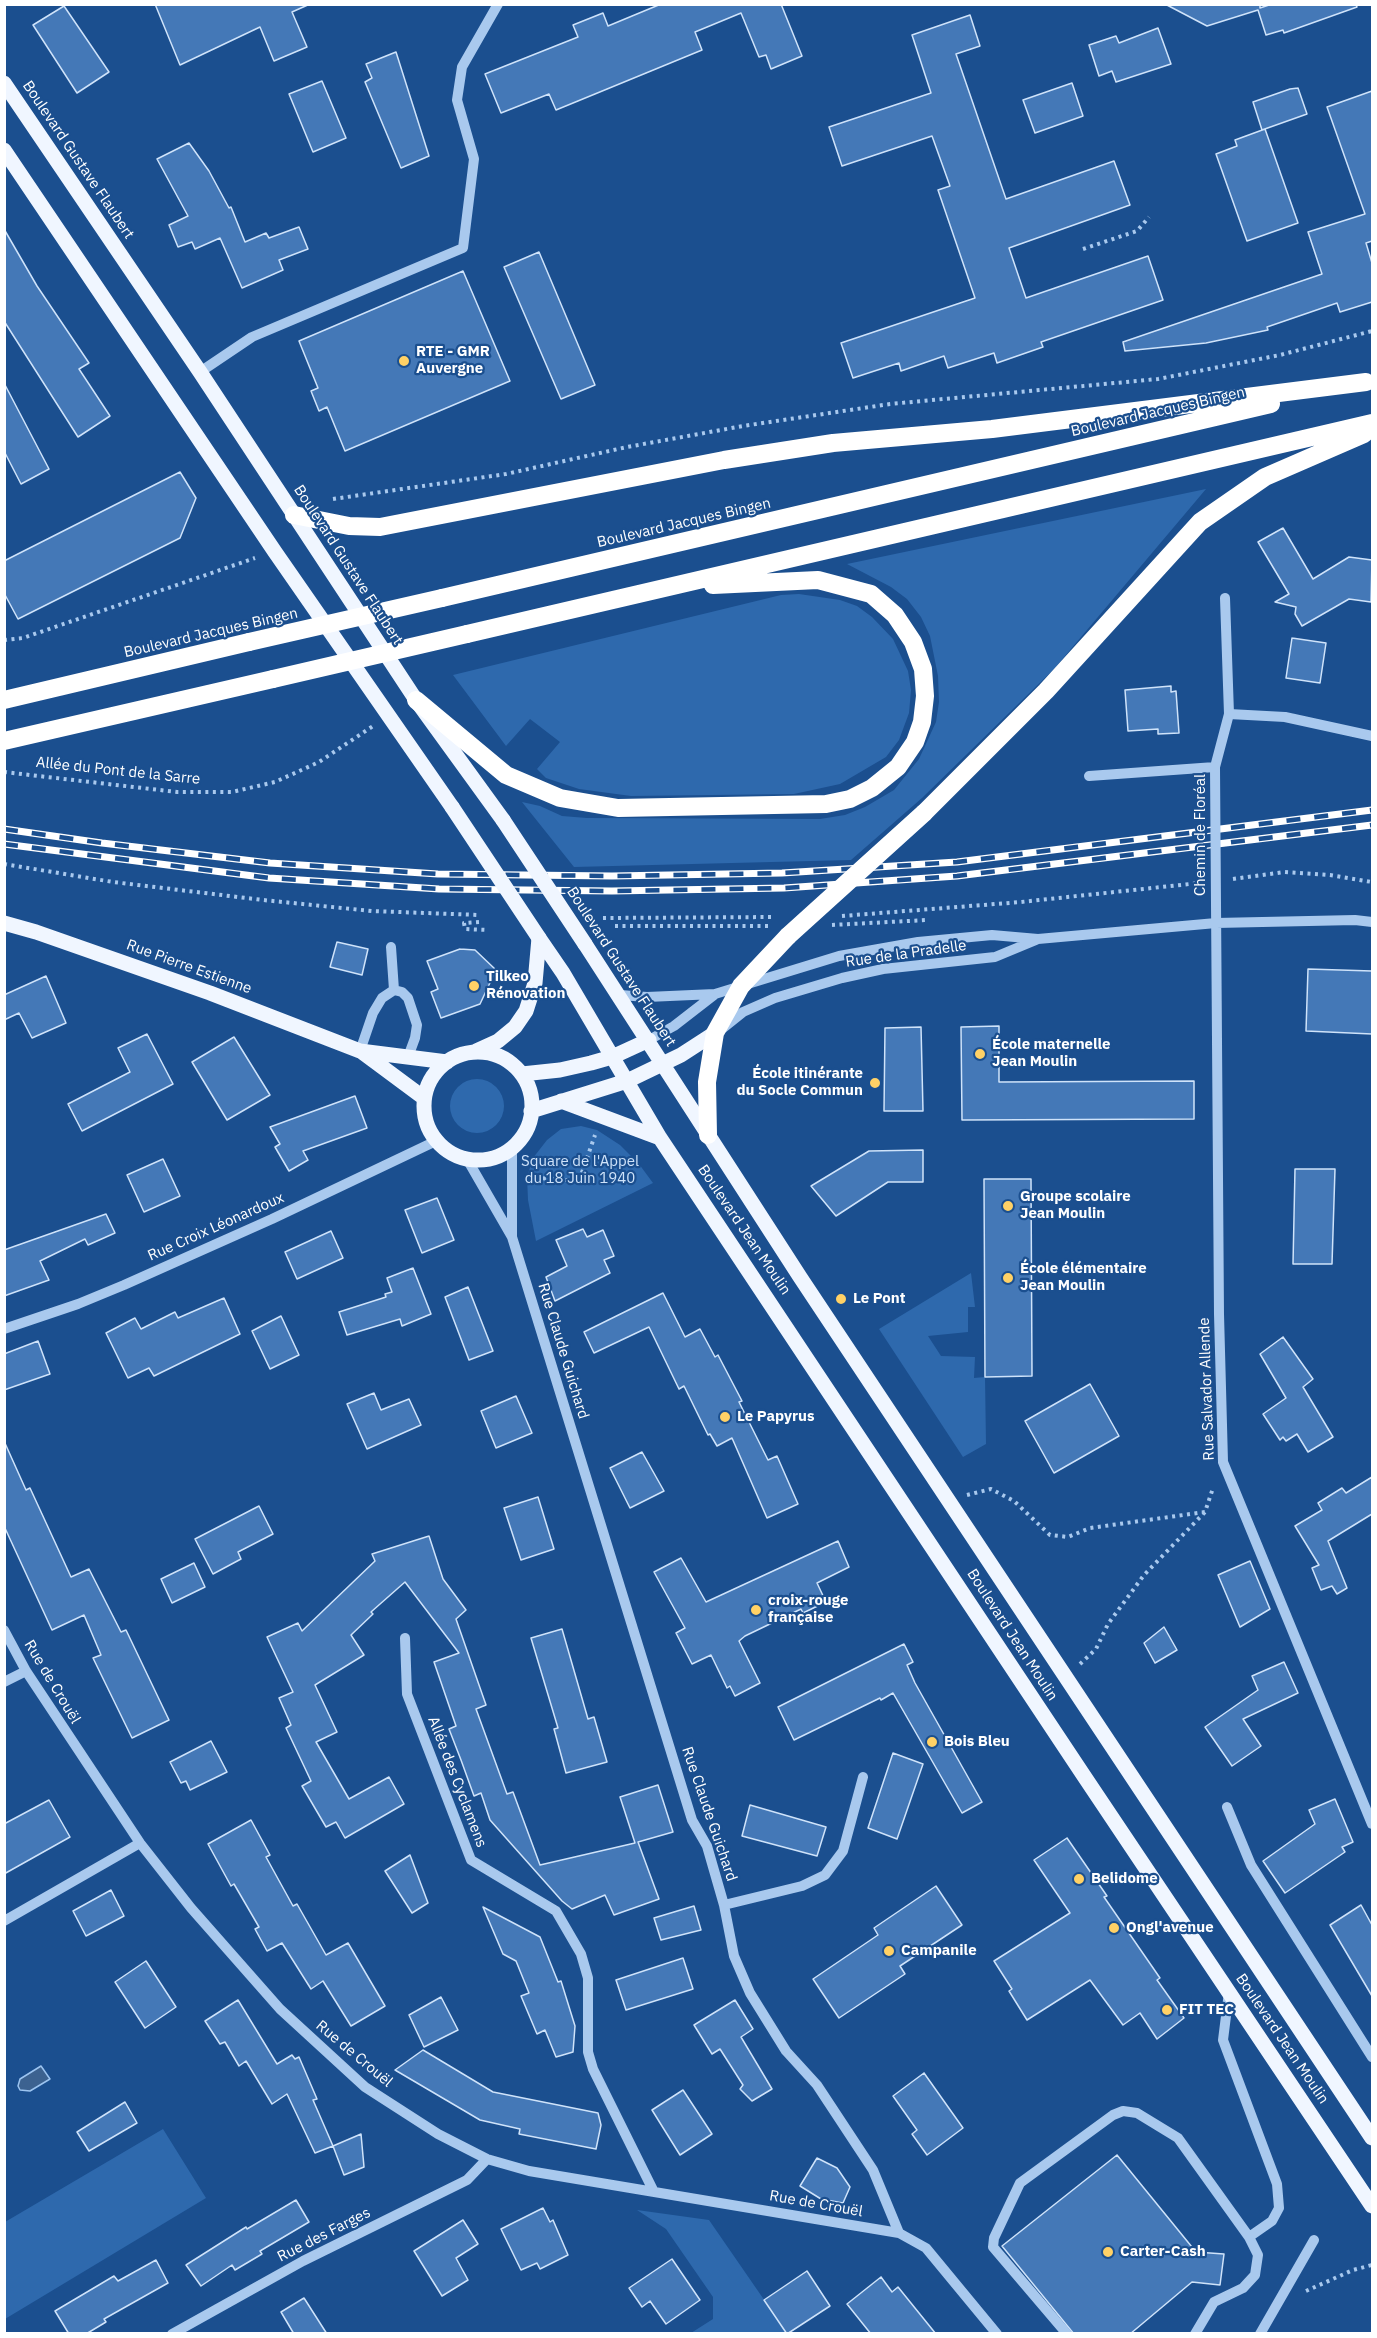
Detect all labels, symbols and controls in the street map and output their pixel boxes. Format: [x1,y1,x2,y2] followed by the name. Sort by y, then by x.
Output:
[18,77,138,243] street label: Boulevard Gustave Flaubert
[416,343,490,378] place label: RTE - GMR Auvergne
[397,354,411,368] marker: RTE - GMR Auvergne
[1069,383,1247,441] street label: Boulevard Jacques Bingen
[290,482,406,648] street label: Boulevard Gustave Flaubert
[595,494,773,552] street label: Boulevard Jacques Bingen
[122,604,300,662] street label: Boulevard Jacques Bingen
[35,753,201,789] street label: Allée du Pont de la Sarre
[1192,774,1210,896] street label: Chemin de Floréal
[563,884,679,1050] street label: Boulevard Gustave Flaubert
[124,936,254,998] street label: Rue Pierre Estienne
[845,937,967,971] street label: Rue de la Pradelle
[486,968,565,1003] place label: Tilkeo Rénovation
[467,979,481,993] marker: Tilkeo Rénovation
[992,1036,1110,1071] place label: École maternelle Jean Moulin
[973,1047,987,1061] marker: École maternelle Jean Moulin
[736,1065,863,1100] place label: École itinérante du Socle Commun
[868,1076,882,1090] marker: École itinérante du Socle Commun
[521,1153,639,1188] park label: Square de l'Appel du 18 Juin 1940
[694,1161,794,1299] street label: Boulevard Jean Moulin
[1020,1188,1131,1223] place label: Groupe scolaire Jean Moulin
[145,1189,287,1265] street label: Rue Croix Léonardoux
[1001,1199,1015,1213] marker: Groupe scolaire Jean Moulin
[1020,1260,1147,1295] place label: École élémentaire Jean Moulin
[1001,1271,1015,1285] marker: École élémentaire Jean Moulin
[534,1281,592,1421] street label: Rue Claude Guichard
[853,1290,905,1308] place label: Le Pont
[834,1292,848,1306] marker: Le Pont
[1196,1317,1218,1461] street label: Rue Salvador Allende
[737,1408,814,1426] place label: Le Papyrus
[718,1410,732,1424] marker: Le Papyrus
[963,1566,1061,1704] street label: Boulevard Jean Moulin
[768,1592,848,1627] place label: croix-rouge française
[749,1603,763,1617] marker: croix-rouge française
[20,1637,84,1727] street label: Rue de Crouël
[424,1714,490,1850] street label: Allée des Cyclamens
[944,1733,1010,1751] place label: Bois Bleu
[925,1735,939,1749] marker: Bois Bleu
[678,1744,740,1884] street label: Rue Claude Guichard
[1091,1870,1158,1888] place label: Belidome
[1072,1872,1086,1886] marker: Belidome
[1126,1919,1214,1937] place label: Ongl'avenue
[1107,1921,1121,1935] marker: Ongl'avenue
[901,1942,977,1960] place label: Campanile
[882,1944,896,1958] marker: Campanile
[1232,1970,1332,2108] street label: Boulevard Jean Moulin
[1179,2001,1234,2019] place label: FIT TEC
[1160,2003,1174,2017] marker: FIT TEC
[312,2017,396,2091] street label: Rue de Crouël
[768,2187,864,2221] street label: Rue de Crouël
[274,2204,374,2266] street label: Rue des Farges
[1120,2243,1206,2261] place label: Carter-Cash
[1101,2245,1115,2259] marker: Carter-Cash

